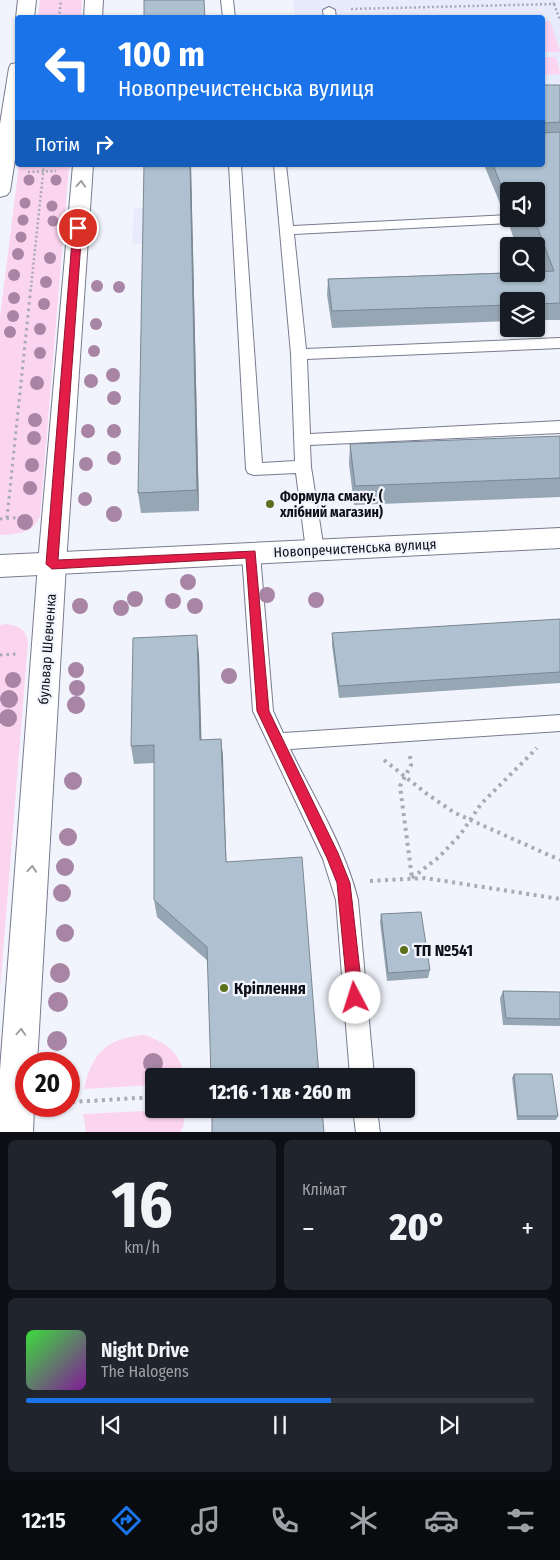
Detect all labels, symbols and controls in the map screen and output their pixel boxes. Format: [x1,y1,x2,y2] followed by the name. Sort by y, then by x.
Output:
[118,33,205,75] text: 100 m
[35,35,100,100] icon: left
[118,75,374,102] text: Новопречистенська вулиця
[90,130,118,158] icon: right
[35,133,80,156] text: Потім
[75,179,86,187] one-way arrow
[500,182,545,337] map controls
[500,182,545,227] button: sound
[57,207,99,249] pin
[64,214,92,242] icon: arrive
[500,237,545,282] button: search
[500,292,545,337] button: layers
[279,488,384,521] place label: Формула смаку. ( хлібний магазин)
[264,498,276,510] marker: Формула смаку. ( хлібний магазин)
[273,536,437,561] street label: Новопречистенська вулиця
[35,593,60,705] street label: бульвар Шевченка
[27,865,38,873] one-way arrow
[414,941,473,960] place label: ТП №541
[398,944,410,956] marker: ТП №541
[328,971,380,1023] position arrow
[234,979,306,998] place label: Кріплення
[218,982,230,994] marker: Кріплення
[16,1027,27,1035] one-way arrow
[15,1052,80,1117] speed limit sign: 20
[209,1081,351,1104] text: 12:16 · 1 хв · 260 m
[111,1166,173,1244] text: 16
[302,1180,347,1199] text: Клімат
[390,1204,446,1250] text: 20°
[302,1212,315,1245] text: −
[521,1212,534,1245] text: +
[124,1238,160,1257] text: km/h
[101,1339,189,1362] text: Night Drive
[101,1362,189,1381] text: The Halogens
[97,1411,125,1439] icon: previous
[266,1411,294,1439] icon: pause
[435,1411,463,1439] icon: next
[109,1503,144,1538] icon: directions
[188,1503,223,1538] icon: music
[267,1503,302,1538] icon: phone
[346,1503,381,1538] icon: climate
[424,1503,459,1538] icon: car
[503,1503,538,1538] icon: filters
[22,1507,66,1534] text: 12:15

